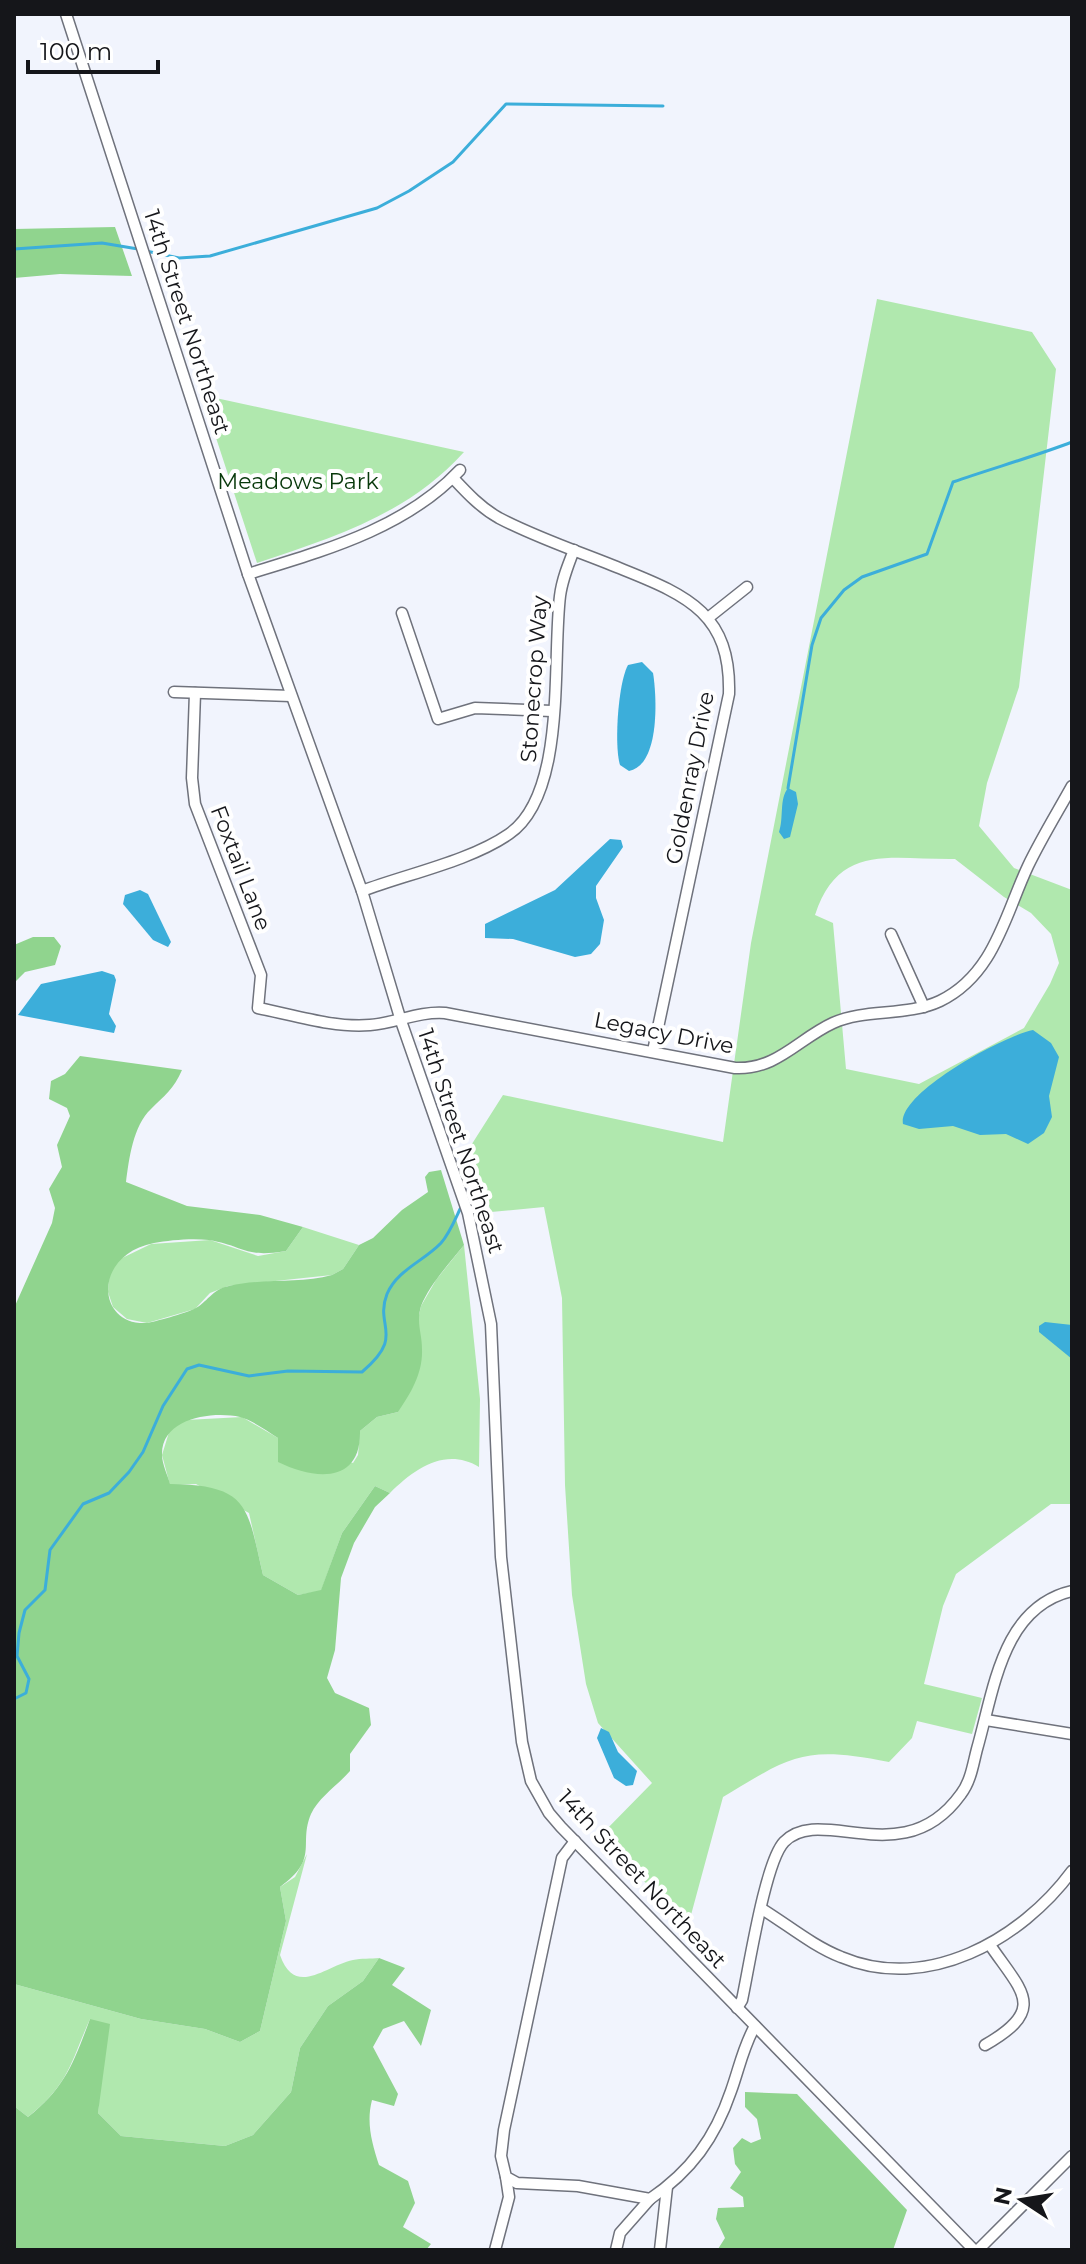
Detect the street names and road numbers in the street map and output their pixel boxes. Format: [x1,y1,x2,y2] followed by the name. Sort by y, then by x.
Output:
[138,206,236,438] street label: 14th Street Northeast
[515,595,553,763] street label: Stonecrop Way
[660,689,720,867] street label: Goldenray Drive
[205,802,277,934] street label: Foxtail Lane
[592,1006,736,1060] street label: Legacy Drive
[412,1025,510,1257] street label: 14th Street Northeast
[552,1784,732,1974] street label: 14th Street Northeast

